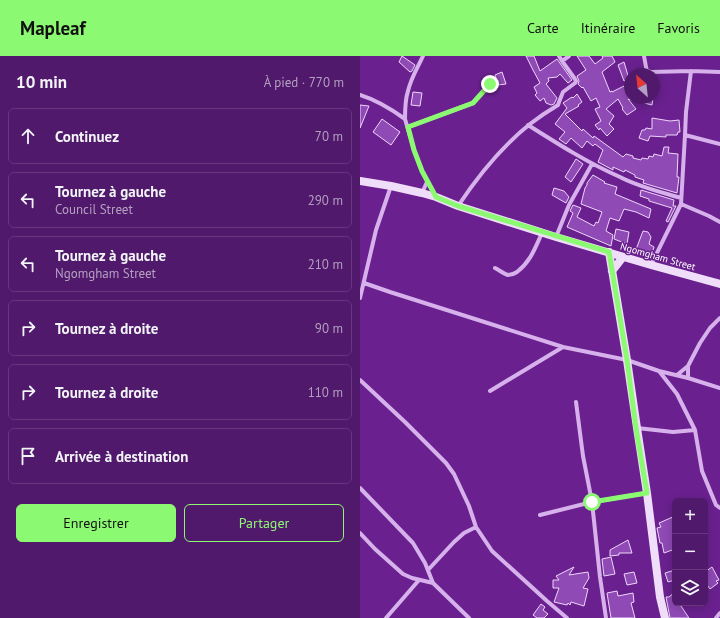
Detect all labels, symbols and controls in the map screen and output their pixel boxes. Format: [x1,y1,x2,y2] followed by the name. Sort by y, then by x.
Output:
[20,16,86,40] text: Mapleaf
[527,19,559,37] text: Carte
[581,19,635,37] text: Itinéraire
[657,19,700,37] text: Favoris
[624,68,660,104] north arrow
[16,71,67,93] text: 10 min
[264,74,344,91] text: À pied · 770 m
[481,75,499,93] route end
[17,125,39,147] icon: ahead
[55,127,119,146] text: Continuez
[315,128,343,145] text: 70 m
[55,182,166,201] text: Tournez à gauche
[17,189,39,211] icon: left
[308,192,343,209] text: 290 m
[55,201,133,218] text: Council Street
[619,240,698,274] street label: Ngomgham Street
[55,246,166,265] text: Tournez à gauche
[17,253,39,275] icon: left
[308,256,343,273] text: 210 m
[55,265,156,282] text: Ngomgham Street
[17,317,39,339] icon: right
[55,319,158,338] text: Tournez à droite
[315,320,343,337] text: 90 m
[17,381,39,403] icon: right
[55,383,158,402] text: Tournez à droite
[308,384,343,401] text: 110 m
[17,445,39,467] icon: arrive
[55,447,188,466] text: Arrivée à destination
[583,493,601,511] route start
[672,498,708,606] map controls
[672,498,708,534] button: +
[16,504,176,542] button: Enregistrer
[184,504,344,542] button: Partager
[672,534,708,570] button: −
[672,570,708,606] button: layers

